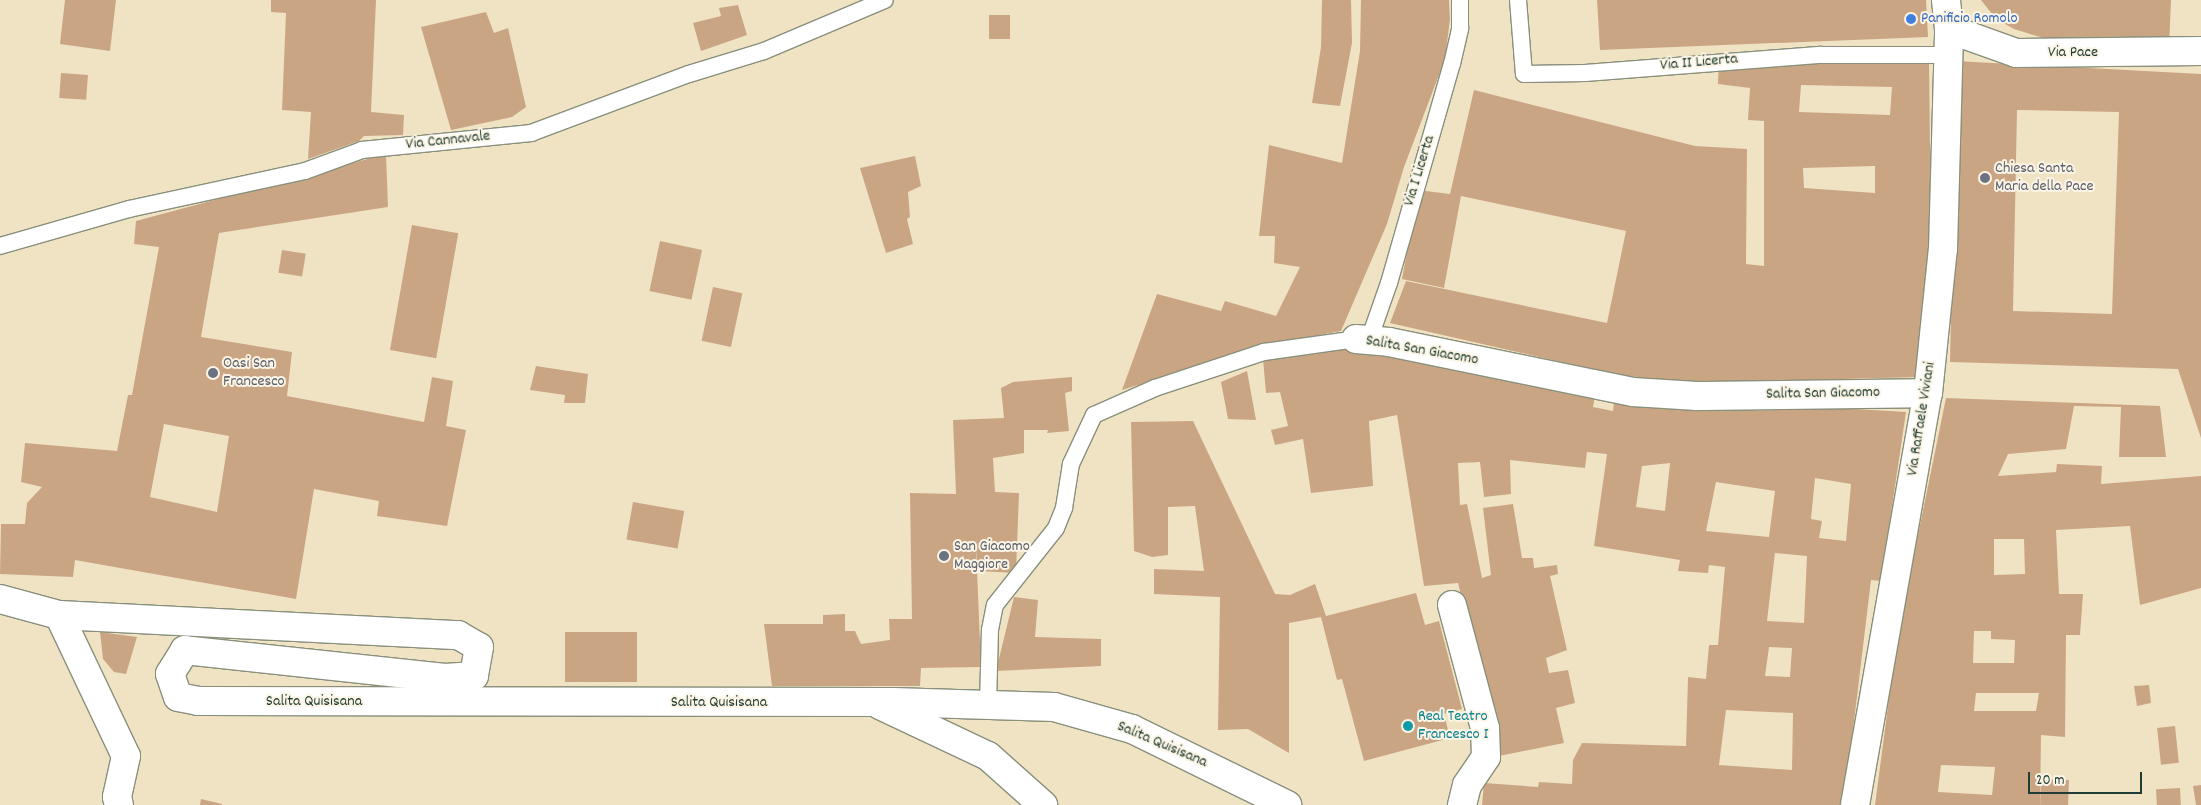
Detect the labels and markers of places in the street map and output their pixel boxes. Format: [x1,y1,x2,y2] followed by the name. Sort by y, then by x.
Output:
[1921,9,2018,29] place label: Panificio Romolo
[1905,13,1917,25] marker: Panificio Romolo
[1995,159,2093,197] place label: Chiesa Santa Maria della Pace
[1979,172,1991,184] marker: Chiesa Santa Maria della Pace
[223,354,285,392] place label: Oasi San Francesco
[207,367,219,379] marker: Oasi San Francesco
[954,537,1030,575] place label: San Giacomo Maggiore
[938,550,950,562] marker: San Giacomo Maggiore
[1418,707,1488,745] place label: Real Teatro Francesco I
[1402,720,1414,732] marker: Real Teatro Francesco I

